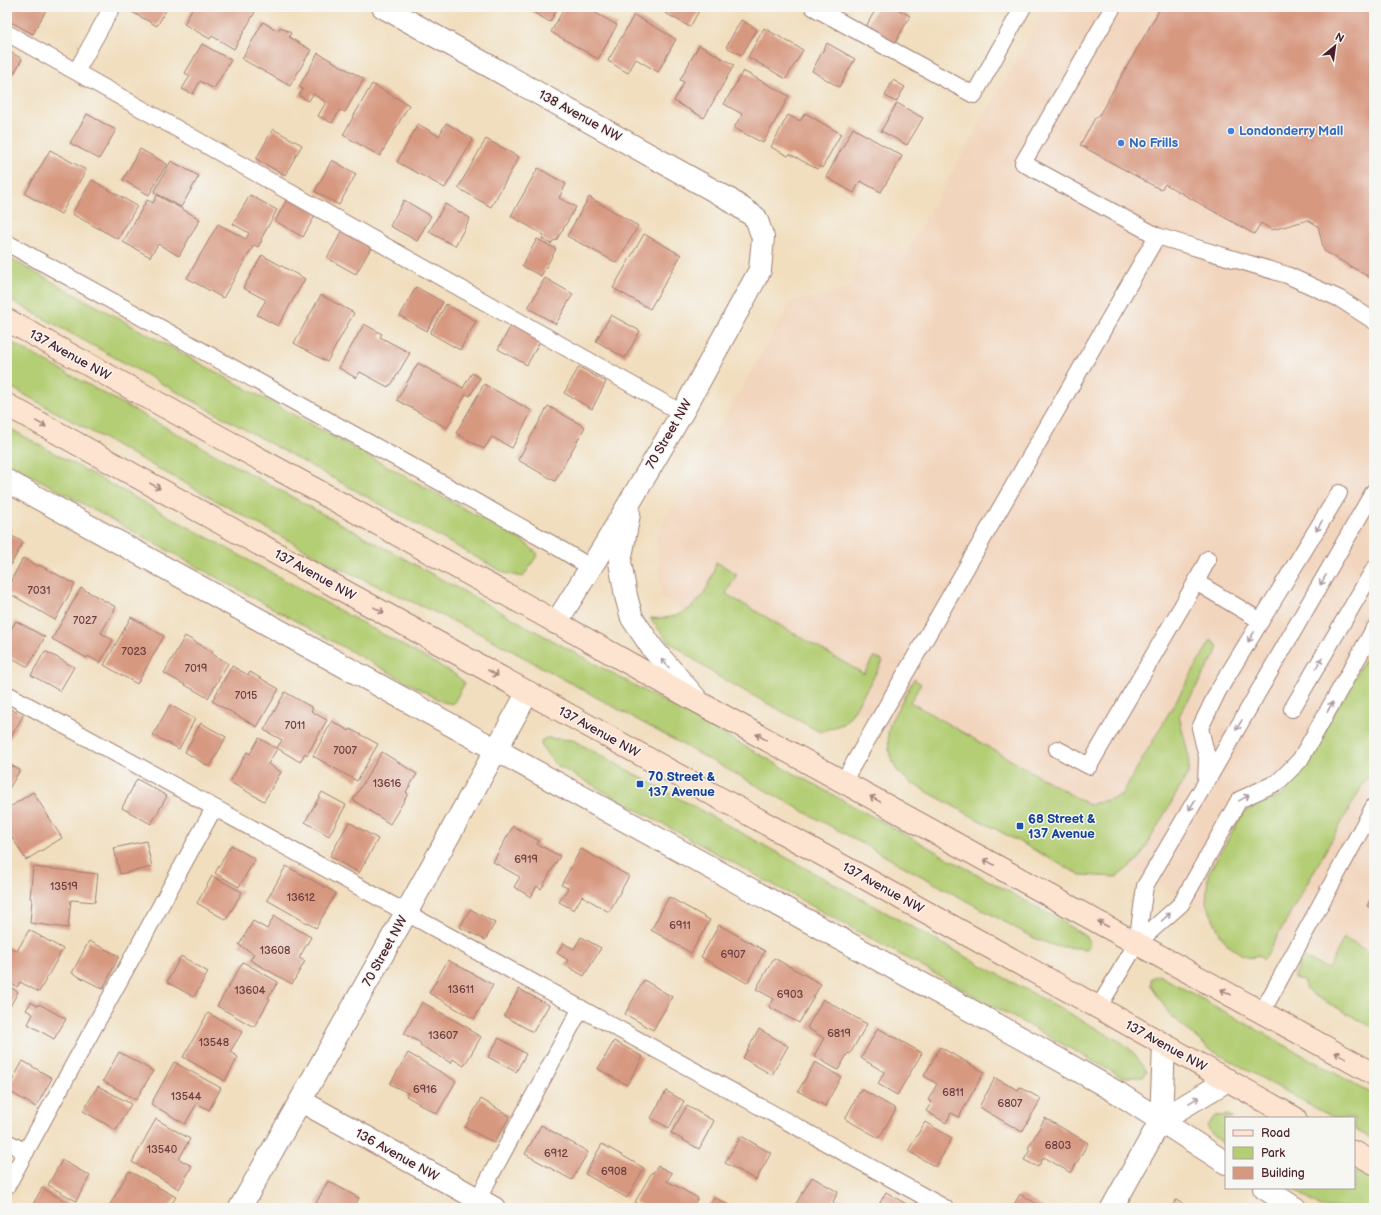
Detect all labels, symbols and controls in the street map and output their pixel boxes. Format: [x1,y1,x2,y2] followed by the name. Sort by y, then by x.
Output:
[1315,26,1355,66] north arrow
[1333,30,1346,45] text: N
[535,86,625,146] street label: 138 Avenue NW
[1239,123,1343,139] place label: Londonderry Mall
[1226,126,1236,136] marker: Londonderry Mall
[1129,135,1178,151] place label: No Frills
[1116,138,1126,148] marker: No Frills
[26,326,114,384] street label: 137 Avenue NW
[643,396,696,472] street label: 70 Street NW
[35,420,47,428] one-way arrow
[149,483,161,491] one-way arrow
[1314,520,1322,532] one-way arrow
[271,546,359,604] street label: 137 Avenue NW
[1318,574,1326,586] one-way arrow
[28,584,50,597] house number: 7031
[373,606,385,614] one-way arrow
[73,614,97,627] house number: 7027
[1246,631,1254,643] one-way arrow
[122,645,147,658] house number: 7023
[1315,657,1323,669] one-way arrow
[660,658,669,669] one-way arrow
[185,662,207,675] house number: 7019
[487,669,499,677] one-way arrow
[235,689,257,702] house number: 7015
[1327,701,1335,713] one-way arrow
[555,703,643,761] street label: 137 Avenue NW
[285,719,305,732] house number: 7011
[1234,719,1242,731] one-way arrow
[755,732,767,740] one-way arrow
[333,744,357,757] house number: 7007
[648,769,716,800] place label: 70 Street & 137 Avenue
[373,777,402,790] house number: 13616
[635,779,645,789] marker: 70 Street & 137 Avenue
[1238,794,1250,801] one-way arrow
[869,795,881,802] one-way arrow
[1188,799,1196,810] one-way arrow
[1028,811,1096,842] place label: 68 Street & 137 Avenue
[1015,821,1025,831] marker: 68 Street & 137 Avenue
[514,853,538,866] house number: 6919
[983,857,995,865] one-way arrow
[839,859,927,917] street label: 137 Avenue NW
[50,880,78,893] house number: 13519
[287,891,316,904] house number: 13612
[1161,912,1171,922] one-way arrow
[359,913,411,989] street label: 70 Street NW
[669,919,691,932] house number: 6911
[1097,920,1109,928] one-way arrow
[260,944,290,957] house number: 13608
[721,948,746,961] house number: 6907
[448,983,474,996] house number: 13611
[235,984,266,997] house number: 13604
[777,988,803,1001] house number: 6903
[1220,988,1232,995] one-way arrow
[1122,1017,1210,1075] street label: 137 Avenue NW
[827,1027,851,1040] house number: 6819
[428,1029,458,1042] house number: 13607
[199,1036,229,1049] house number: 13548
[1334,1051,1346,1058] one-way arrow
[413,1083,437,1096] house number: 6916
[942,1086,964,1099] house number: 6811
[171,1090,202,1103] house number: 13544
[1188,1095,1200,1103] one-way arrow
[997,1097,1023,1110] house number: 6807
[1225,1117,1355,1189] legend
[352,1125,442,1185] street label: 136 Avenue NW
[1261,1126,1290,1141] text: Road
[1045,1139,1071,1152] house number: 6803
[147,1143,178,1156] house number: 13540
[1261,1146,1285,1161] text: Park
[544,1147,568,1160] house number: 6912
[601,1165,627,1178] house number: 6908
[1261,1166,1305,1181] text: Building

